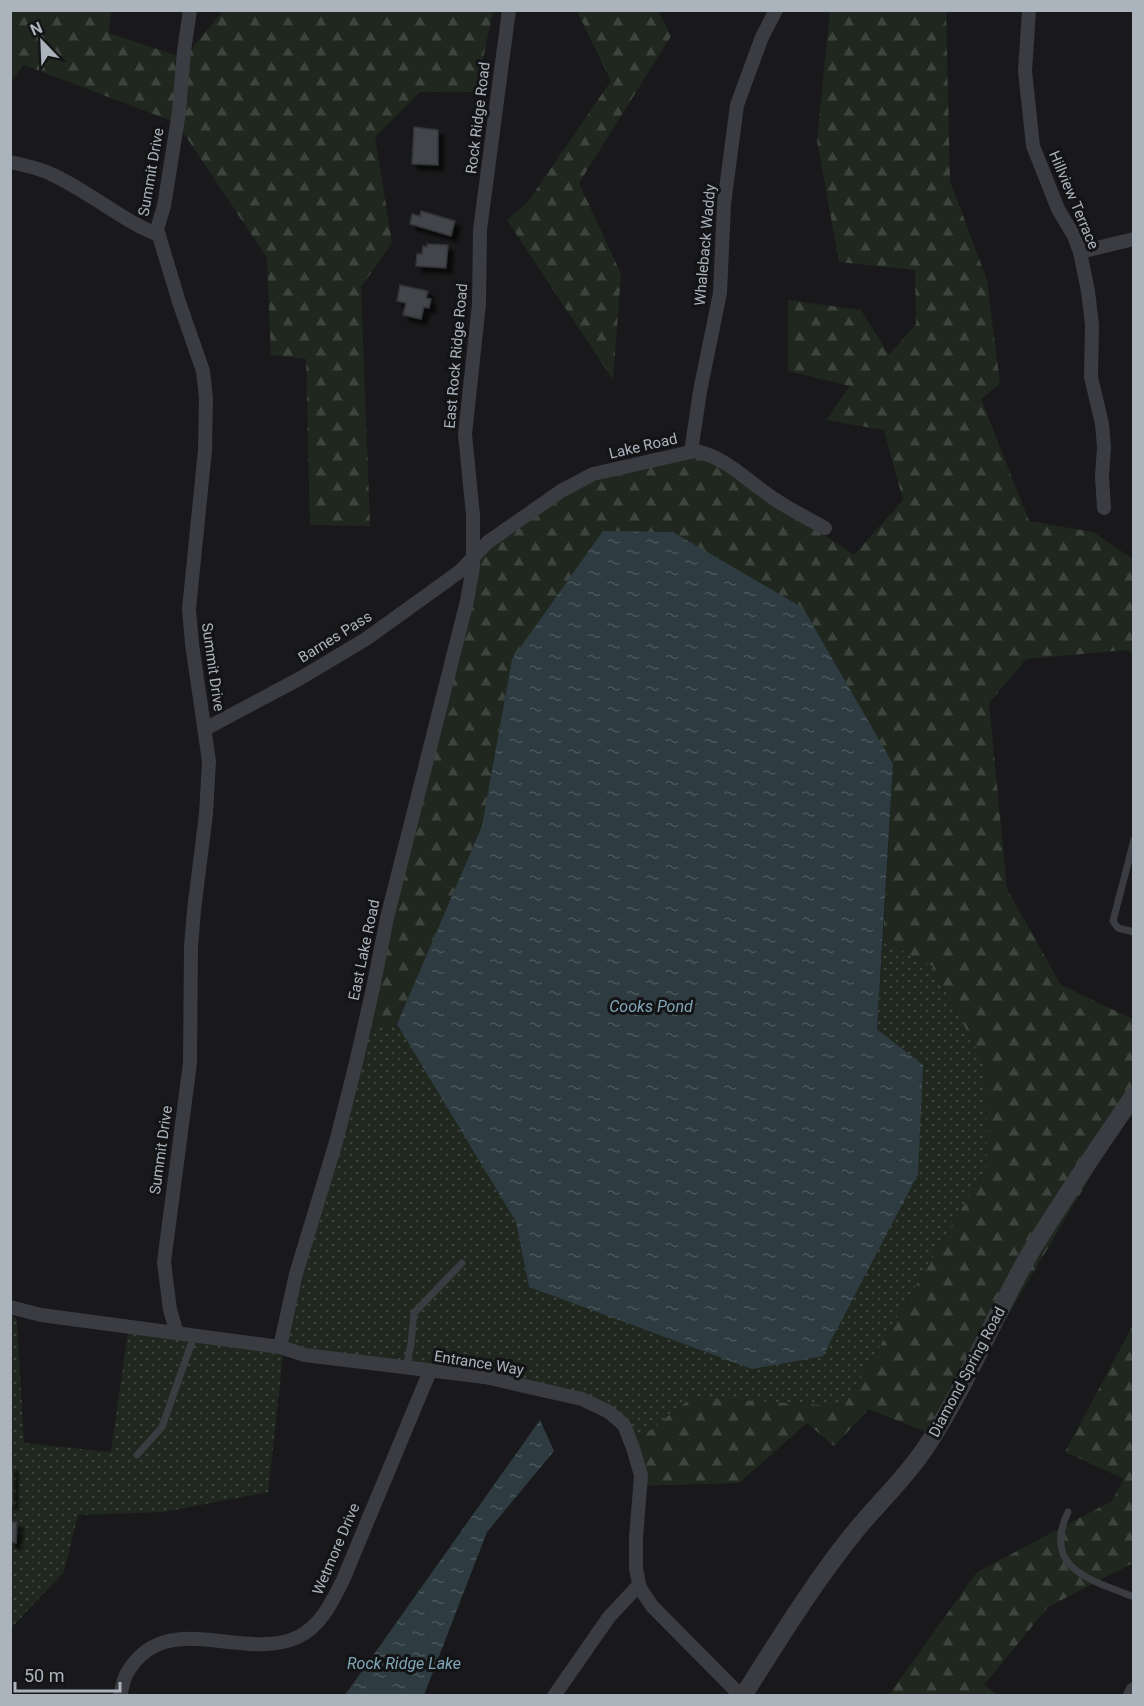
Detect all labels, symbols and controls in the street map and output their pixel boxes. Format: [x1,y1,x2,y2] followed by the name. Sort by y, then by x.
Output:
[12,12,72,72] north arrow
[27,18,45,40] text: N
[462,61,494,175] street label: Rock Ridge Road
[134,126,168,218] street label: Summit Drive
[1045,148,1103,252] street label: Hillview Terrace
[691,183,719,307] street label: Whaleback Waddy
[441,283,471,429] street label: East Rock Ridge Road
[607,429,679,463] street label: Lake Road
[295,607,375,667] street label: Barnes Pass
[198,621,228,713] street label: Summit Drive
[345,898,383,1002] street label: East Lake Road
[609,997,693,1016] water label: Cooks Pond
[146,1104,176,1196] street label: Summit Drive
[925,1304,1009,1440] street label: Diamond Spring Road
[433,1347,525,1379] street label: Entrance Way
[309,1500,363,1598] street label: Wetmore Drive
[347,1654,461,1673] water label: Rock Ridge Lake
[15,1655,120,1693] scale bar
[24,1665,64,1686] text: 50 m

